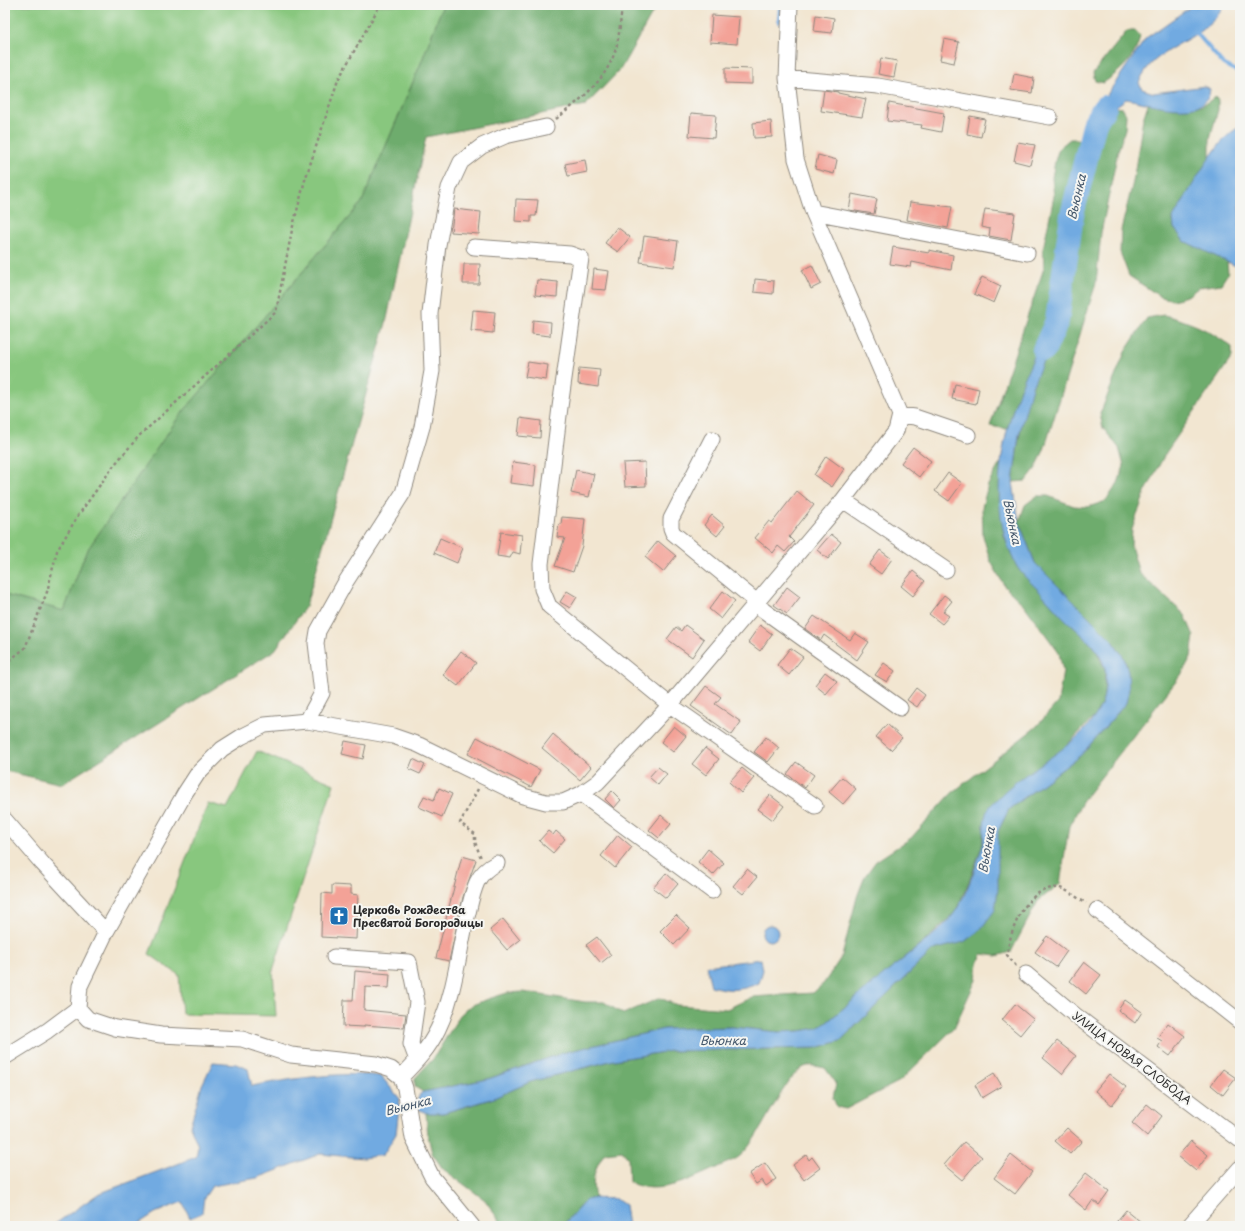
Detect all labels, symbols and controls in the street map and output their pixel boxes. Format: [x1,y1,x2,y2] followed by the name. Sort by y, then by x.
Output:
[1062,172,1090,221] water label: Вьюнка
[999,497,1027,547] water label: Вьюнка
[973,825,999,874] water label: Вьюнка
[353,901,484,931] place label: Церковь Рождества Пресвятой Богородицы
[328,905,350,927] church icon: Церковь Рождества Пресвятой Богородицы
[1069,1007,1196,1109] street label: УЛИЦА НОВАЯ СЛОБОДА
[700,1031,747,1049] water label: Вьюнка
[383,1091,433,1119] water label: Вьюнка

